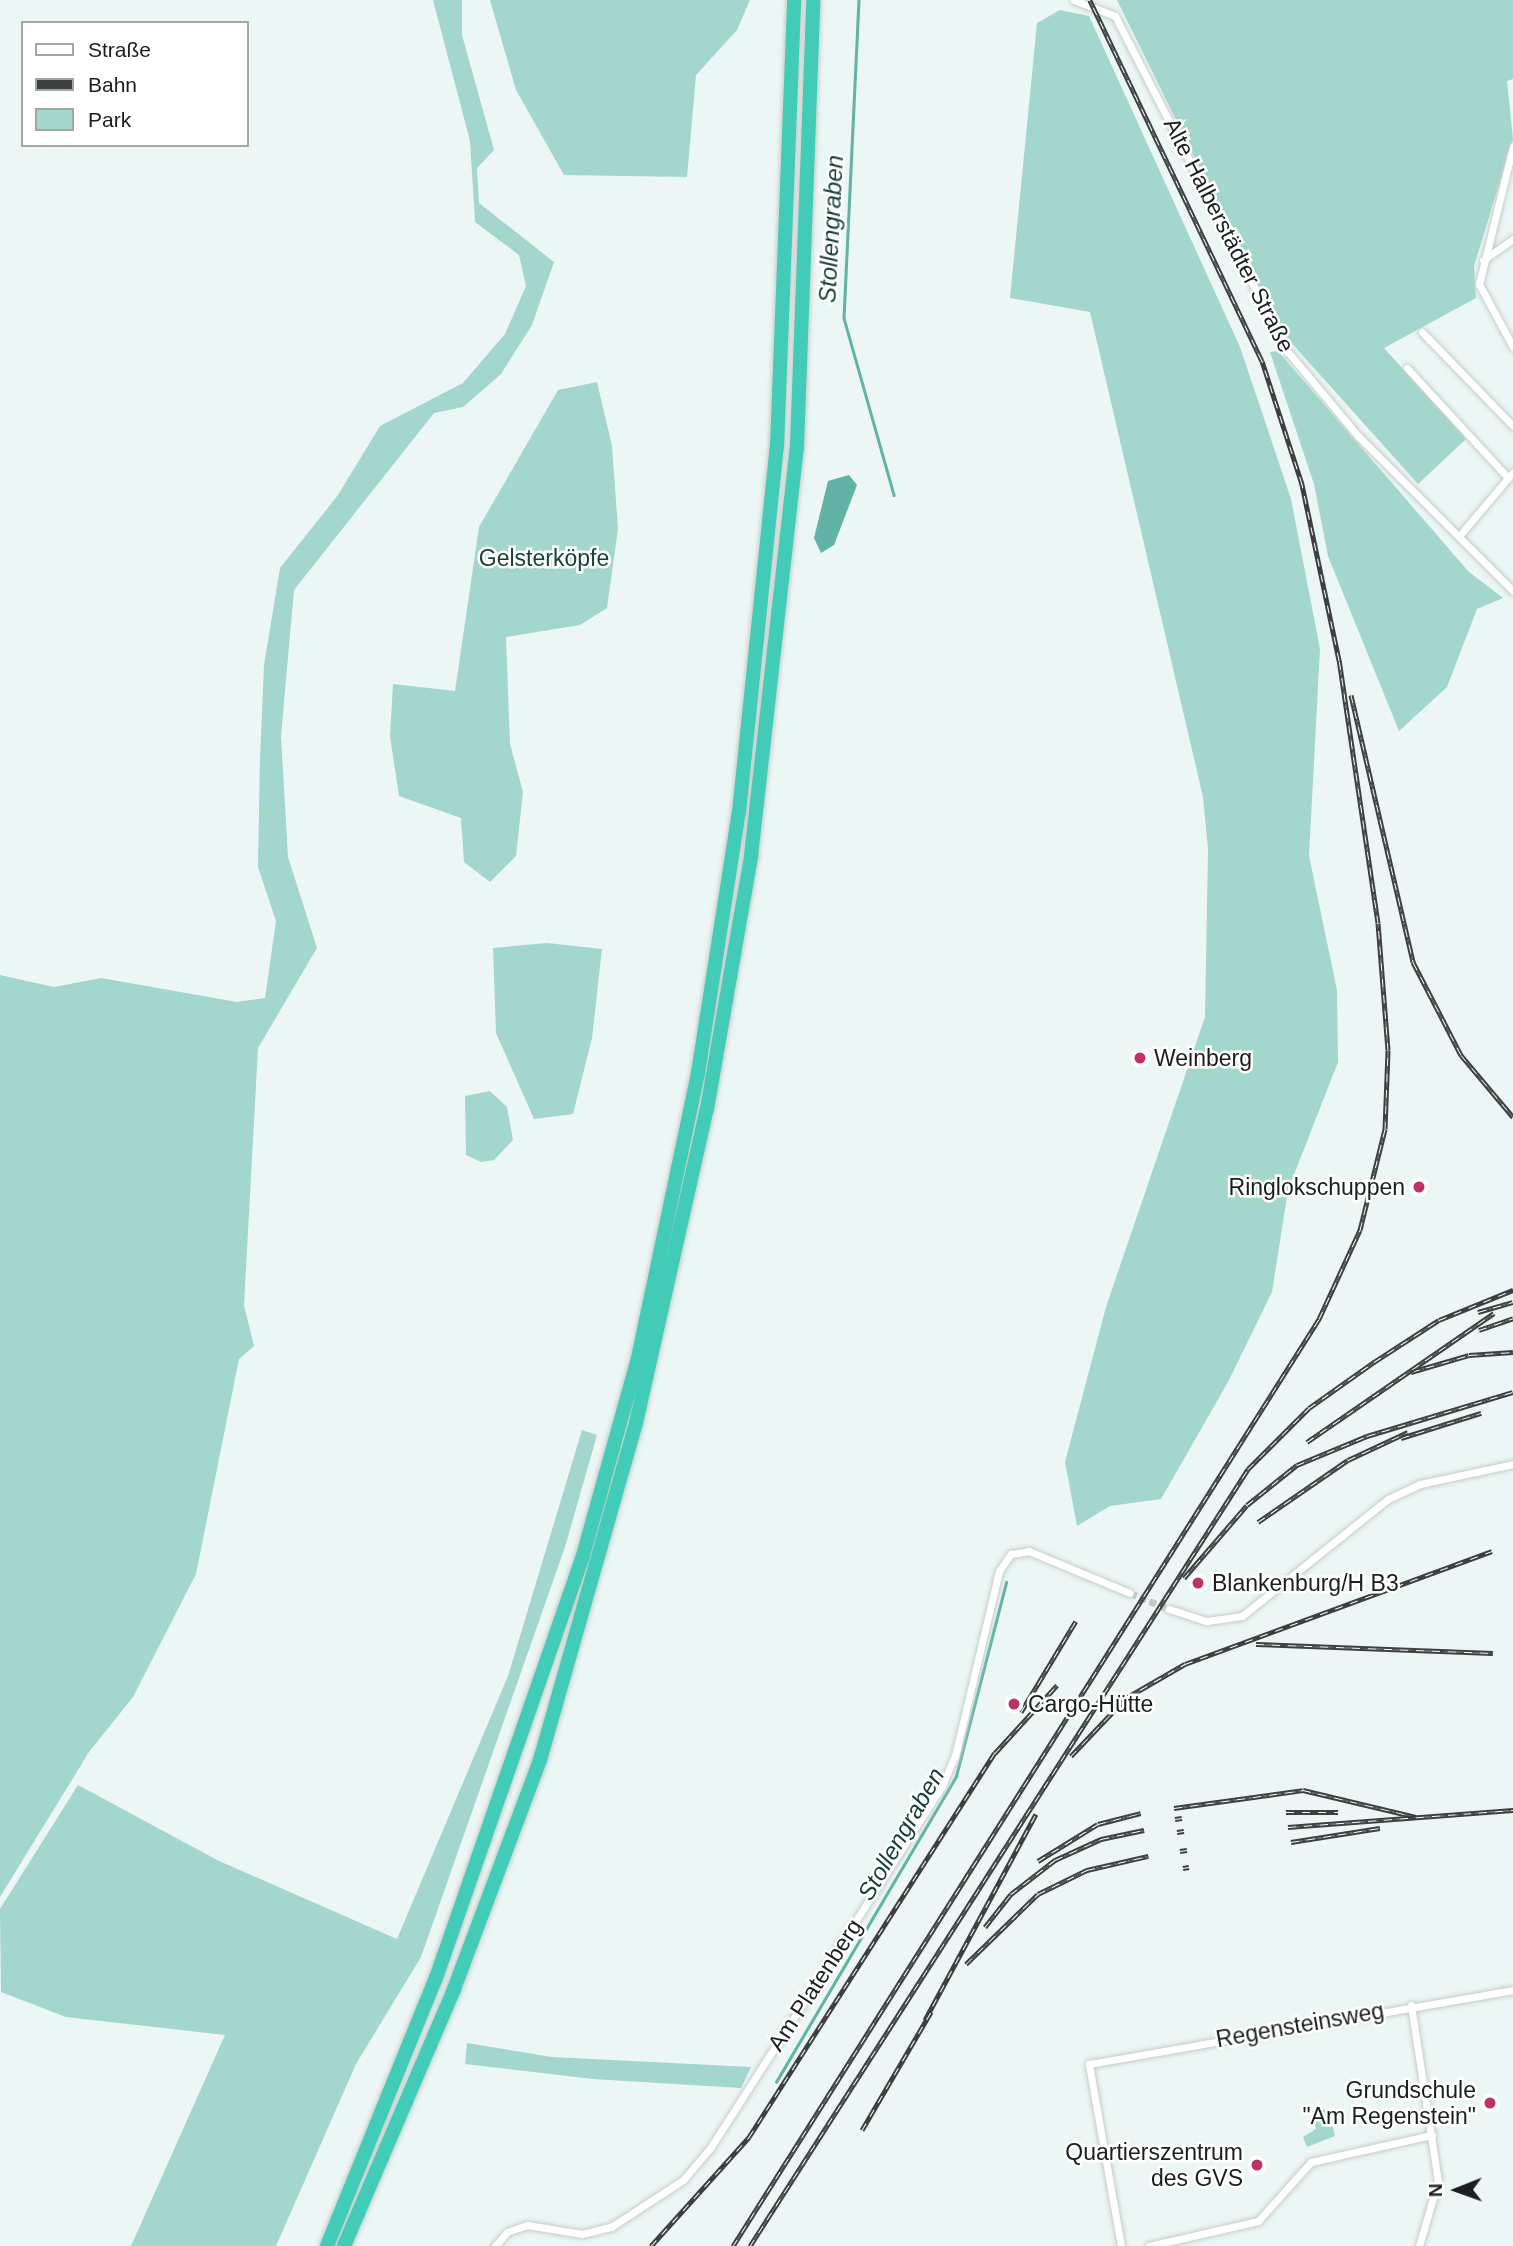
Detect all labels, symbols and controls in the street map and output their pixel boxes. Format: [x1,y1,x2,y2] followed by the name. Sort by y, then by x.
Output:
[21,21,248,147] legend
[88,38,151,61] text: Straße
[88,73,137,96] text: Bahn
[88,108,131,131] text: Park
[1158,113,1300,357] street label: Alte Halberstädter Straße
[813,154,849,304] water label: Stollengraben
[479,544,609,572] park label: Gelsterköpfe
[1154,1044,1252,1072] place label: Weinberg
[1132,1050,1148,1066] marker: Weinberg
[1229,1173,1405,1201] place label: Ringlokschuppen
[1411,1179,1427,1195] marker: Ringlokschuppen
[1212,1569,1399,1597] place label: Blankenburg/H B3
[1190,1575,1206,1591] marker: Blankenburg/H B3
[1028,1690,1153,1718] place label: Cargo-Hütte
[1006,1696,1022,1712] marker: Cargo-Hütte
[852,1763,950,1905] water label: Stollengraben
[762,1914,868,2056] street label: Am Platenberg
[1214,1997,1386,2053] street label: Regensteinsweg
[1302,2076,1476,2130] place label: Grundschule "Am Regenstein"
[1482,2095,1498,2111] marker: Grundschule "Am Regenstein"
[1065,2138,1243,2192] place label: Quartierszentrum des GVS
[1422,2155,1492,2225] north arrow
[1249,2157,1265,2173] marker: Quartierszentrum des GVS
[1425,2183,1446,2197] text: N

